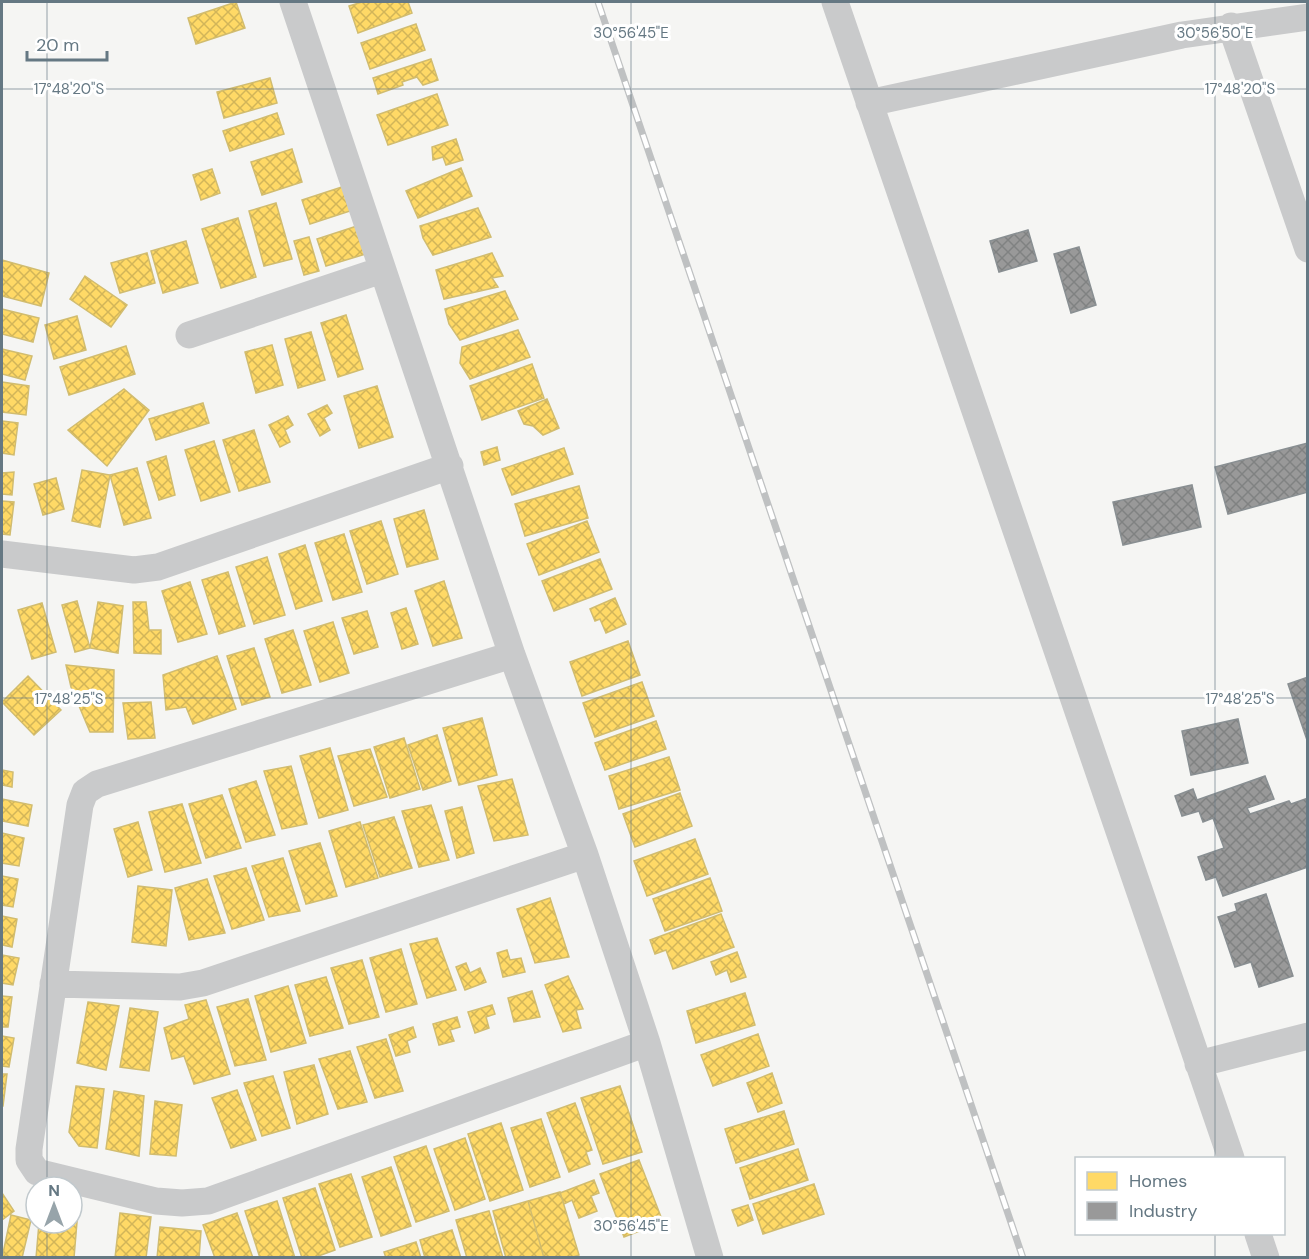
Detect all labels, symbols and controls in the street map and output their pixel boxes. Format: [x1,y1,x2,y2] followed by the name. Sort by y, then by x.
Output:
[593,23,669,43] text: 30°56'45"E
[1176,23,1254,43] text: 30°56'50"E
[27,24,106,62] scale bar
[36,33,79,57] text: 20 m
[34,79,104,99] text: 17°48'20"S
[1205,79,1275,99] text: 17°48'20"S
[34,689,104,709] text: 17°48'25"S
[1205,689,1275,709] text: 17°48'25"S
[1075,1157,1285,1235] legend
[1129,1169,1187,1193] text: Homes
[24,1175,84,1235] north arrow
[48,1180,60,1201] text: N
[1129,1199,1198,1223] text: Industry
[593,1216,669,1236] text: 30°56'45"E

